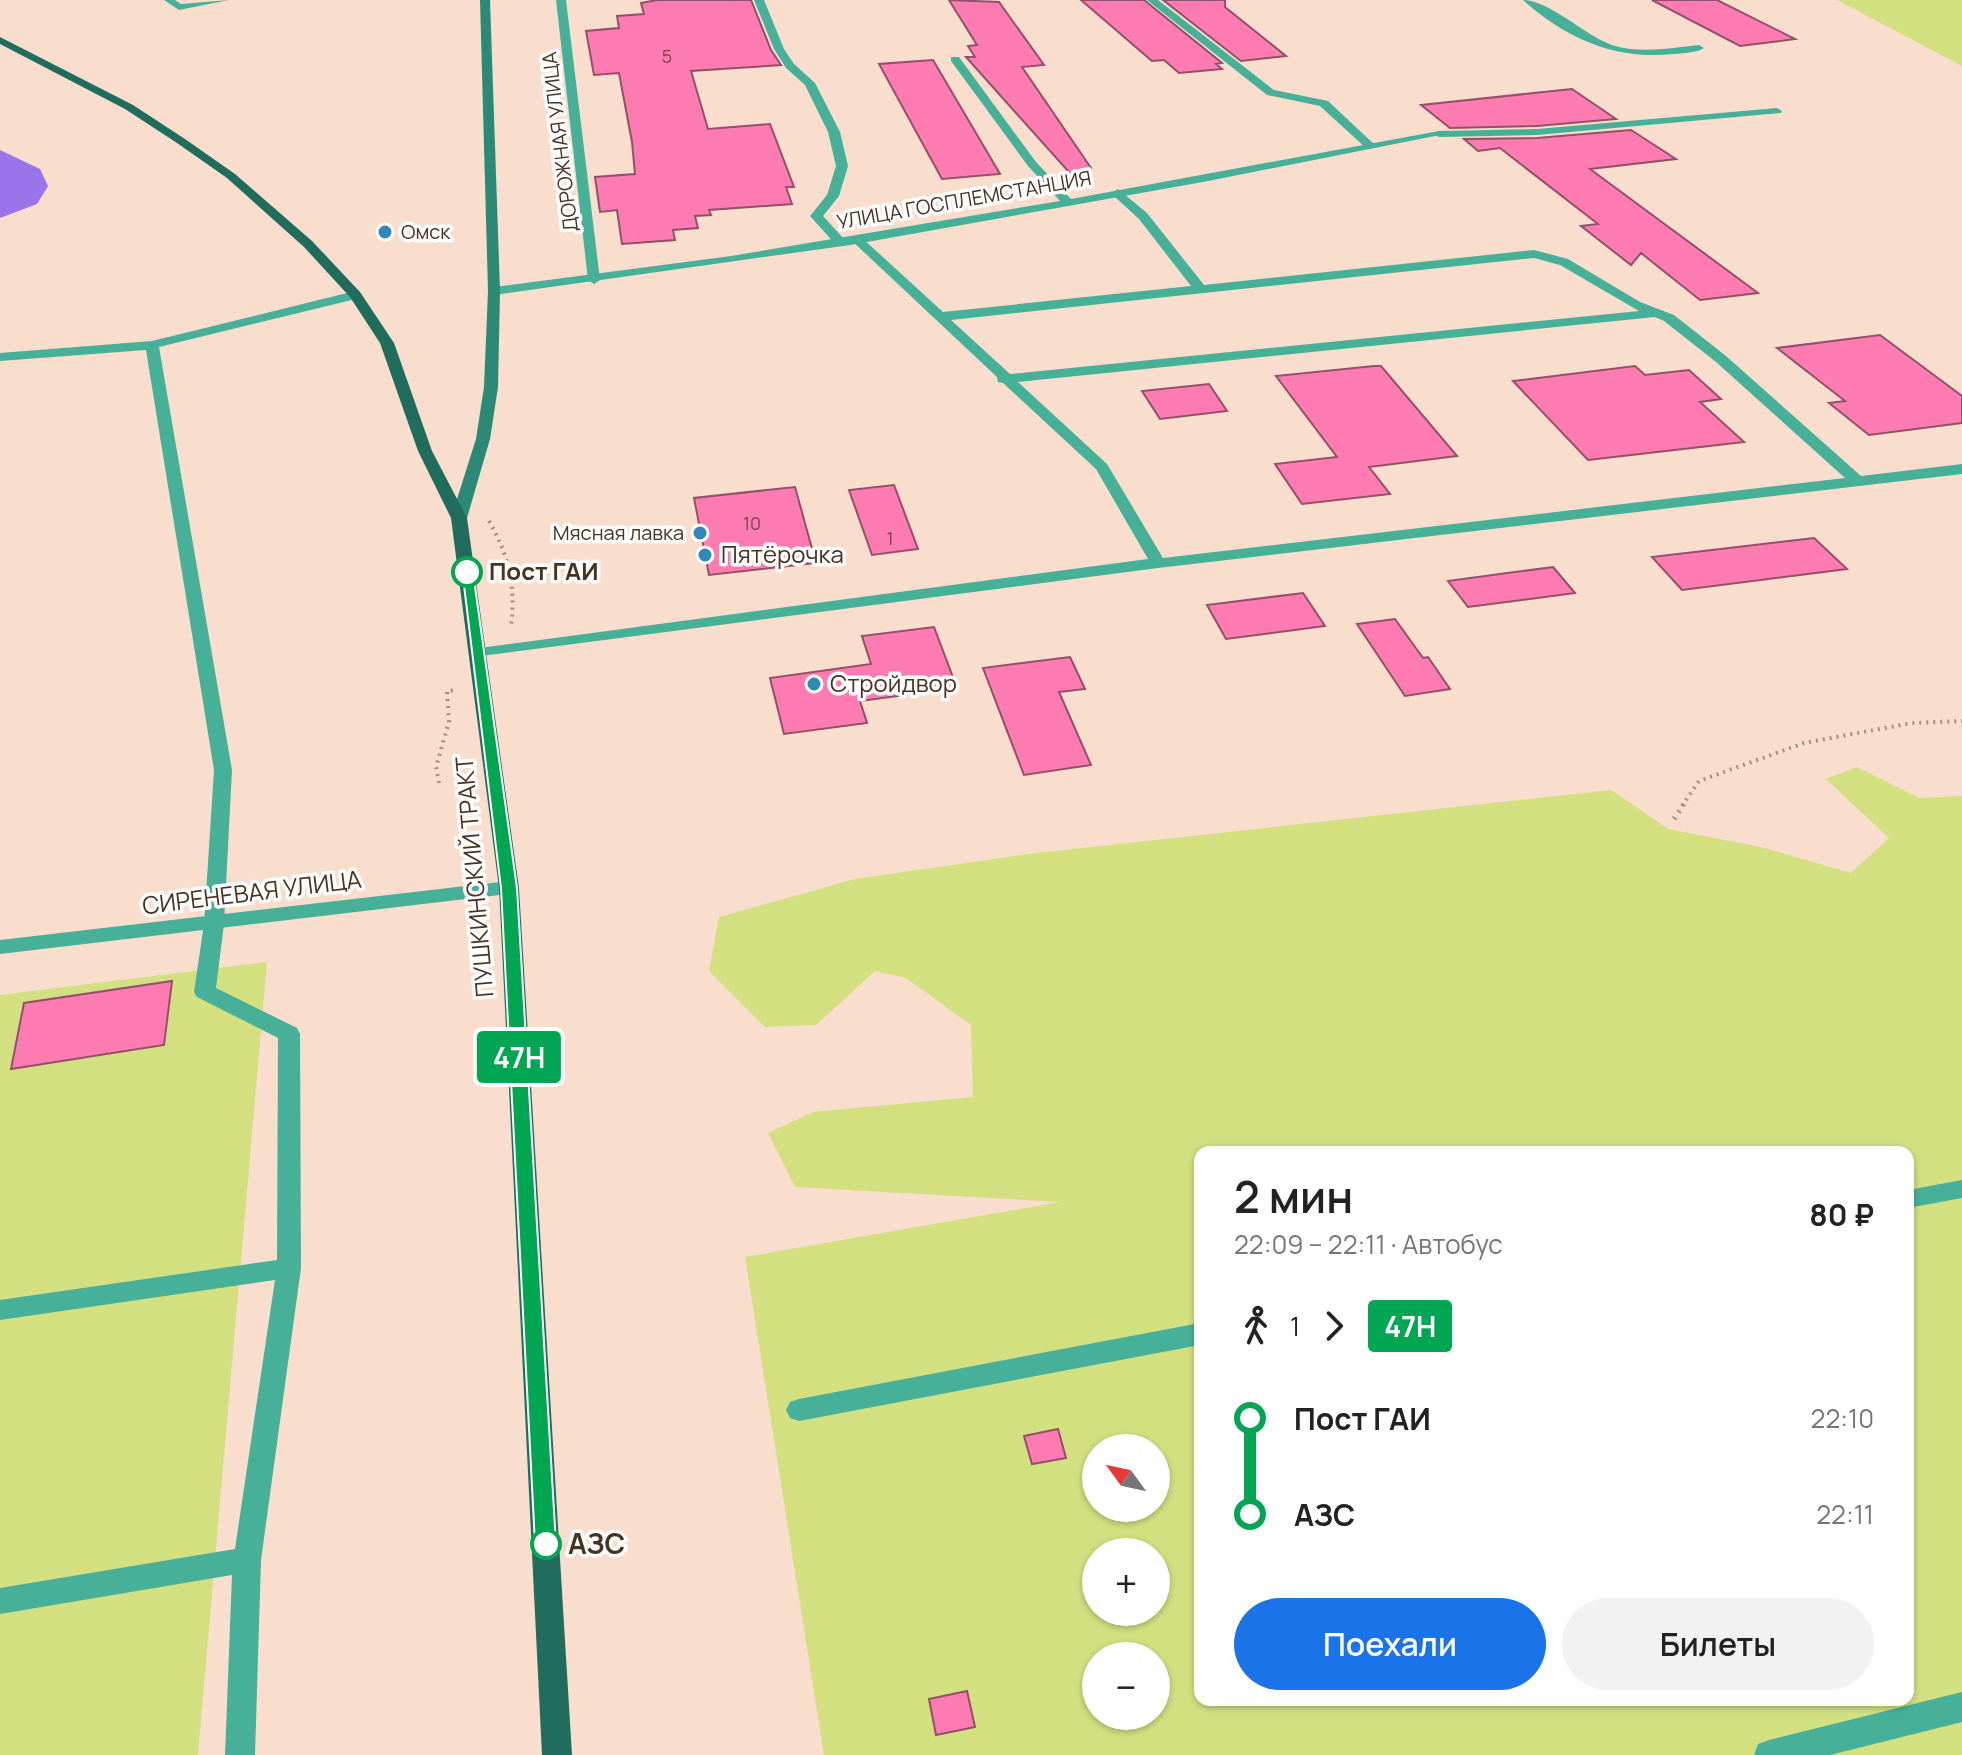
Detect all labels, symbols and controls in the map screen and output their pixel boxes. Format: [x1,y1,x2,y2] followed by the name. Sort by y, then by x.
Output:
[662,44,672,68] house number: 5
[535,50,584,234] street label: ДОРОЖНАЯ УЛИЦА
[835,164,1093,235] street label: УЛИЦА ГОСПЛЕМСТАНЦИЯ
[401,218,451,245] place label: Омск
[376,223,394,241] marker: Омск
[743,511,761,535] house number: 10
[553,519,684,546] place label: Мясная лавка
[691,524,709,542] marker: Мясная лавка
[886,526,894,550] house number: 1
[721,537,844,570] place label: Пятёрочка
[696,546,714,564] marker: Пятёрочка
[489,554,598,587] place label: Пост ГАИ
[452,557,482,587] marker: Пост ГАИ
[830,666,957,699] place label: Стройдвор
[805,675,823,693] marker: Стройдвор
[446,755,500,999] street label: ПУШКИНСКИЙ ТРАКТ
[140,862,363,921] street label: СИРЕНЕВАЯ УЛИЦА
[473,1031,565,1083] line badge: 47Н
[493,1038,545,1076] text: 47Н
[1234,1166,1353,1226] text: 2 мин
[1809,1194,1874,1235] text: 80 ₽
[1234,1226,1503,1262] text: 22:09 – 22:11 · Автобус
[1234,1304,1278,1348] icon: walk
[1312,1304,1356,1348] icon: forward
[1384,1307,1436,1345] text: 47Н
[1290,1308,1300,1344] text: 1
[1294,1398,1431,1439] text: Пост ГАИ
[1811,1400,1874,1436] text: 22:10
[1082,1434,1170,1522] north arrow
[1082,1434,1170,1730] map controls
[1294,1494,1355,1535] text: АЗС
[1816,1496,1874,1532] text: 22:11
[568,1524,625,1562] place label: АЗС
[531,1529,561,1559] marker: АЗС
[1082,1538,1170,1626] button: +
[1234,1598,1546,1690] button: Поехали
[1562,1598,1874,1690] button: Билеты
[1082,1642,1170,1730] button: −

